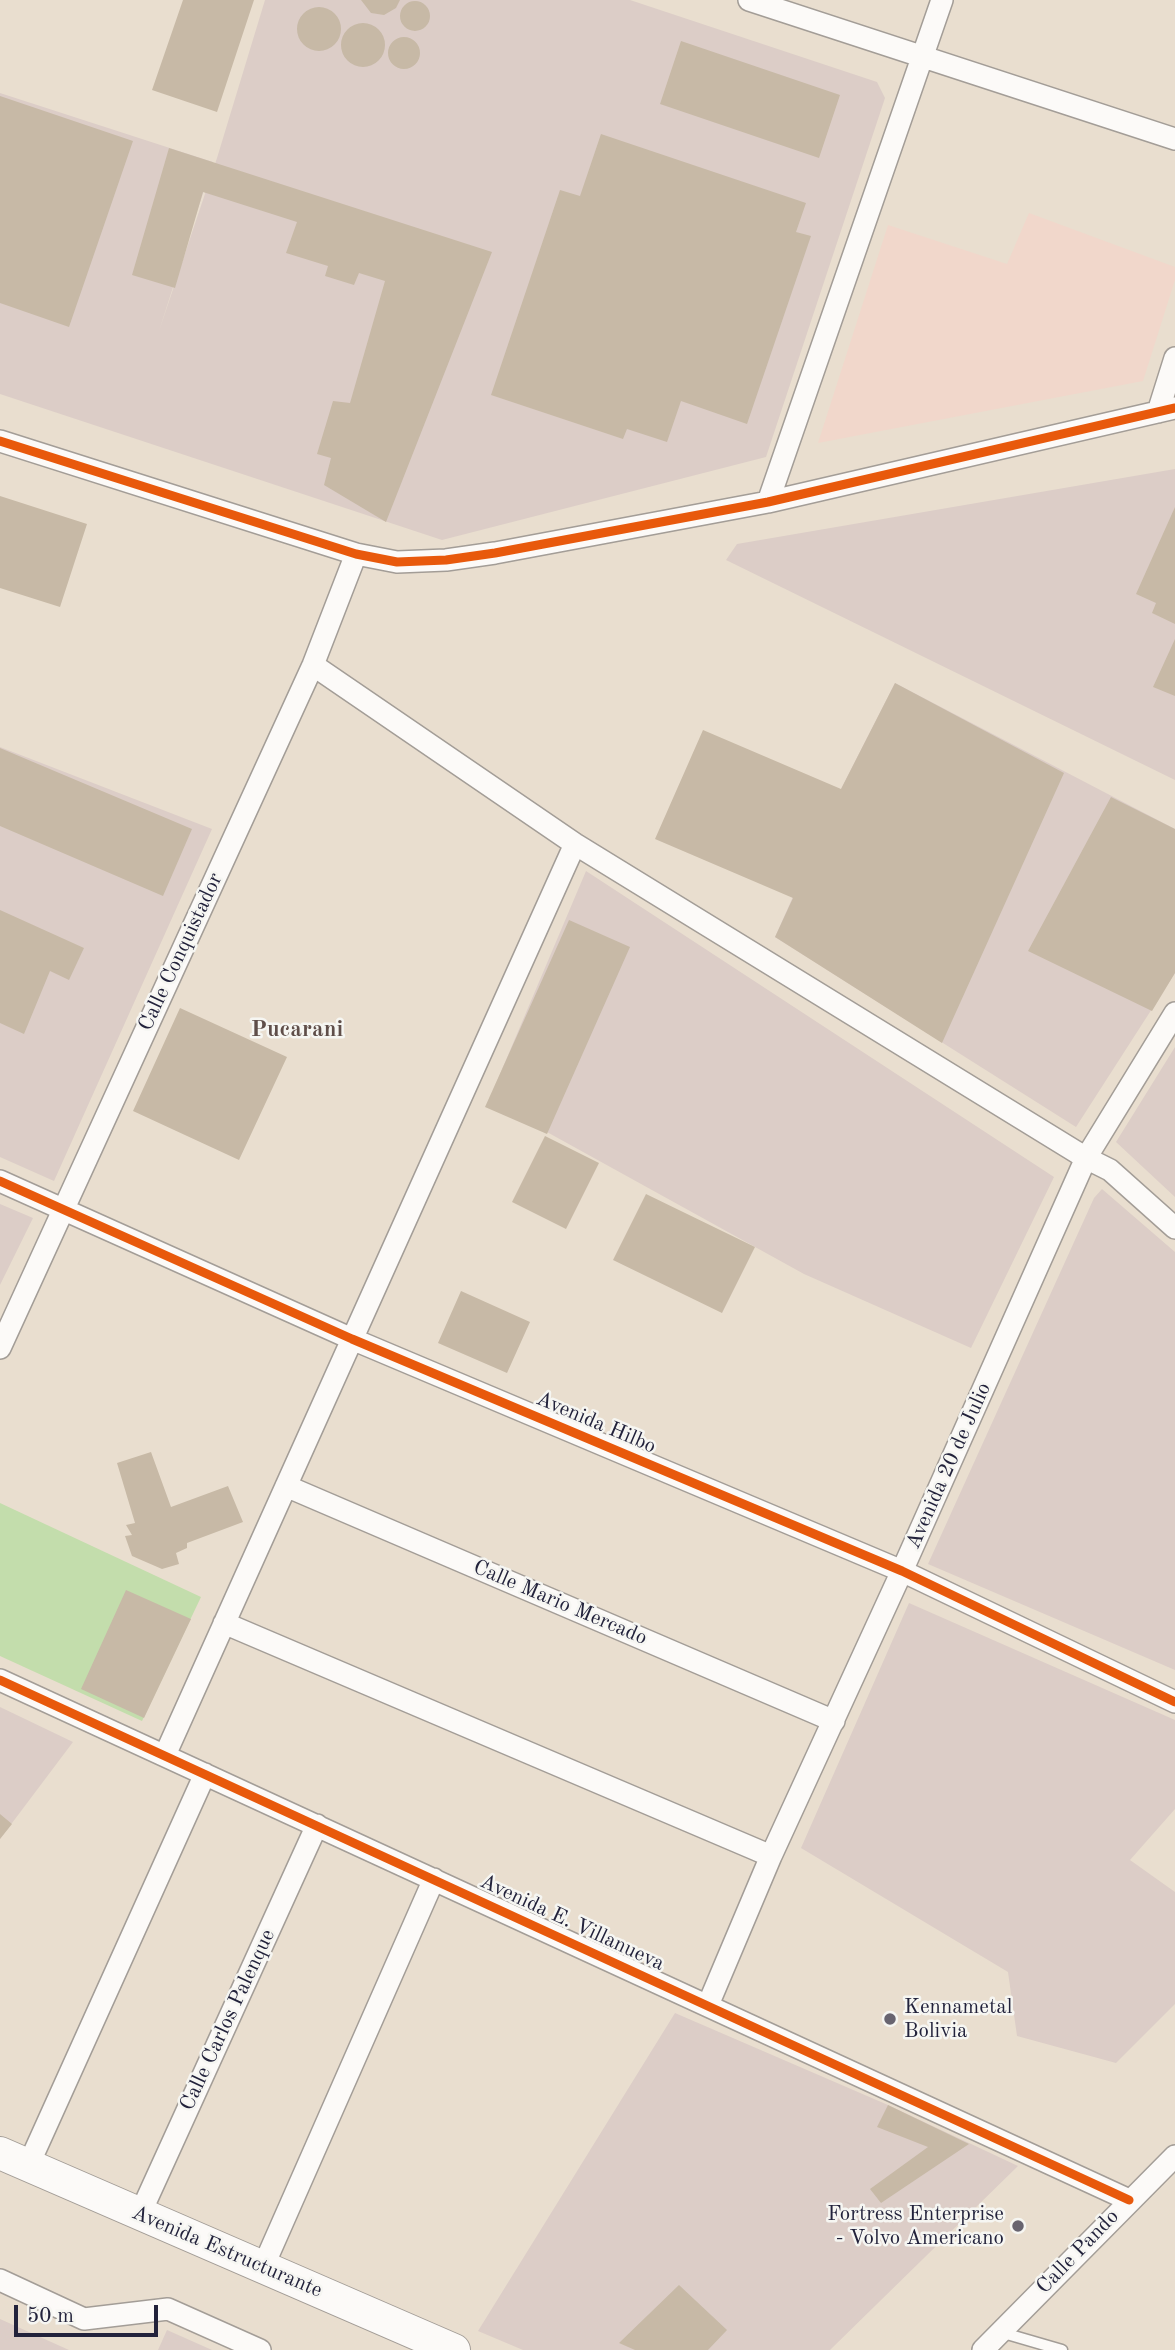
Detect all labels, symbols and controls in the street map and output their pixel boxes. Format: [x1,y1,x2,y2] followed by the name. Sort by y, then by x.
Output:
[133,869,229,1035] street label: Calle Conquistador
[251,1016,343,1044] district label: Pucarani
[901,1379,997,1553] street label: Avenida 20 de Julio
[532,1386,660,1460] street label: Avenida Hilbo
[469,1555,651,1651] street label: Calle Mario Mercado
[476,1869,668,1977] street label: Avenida E. Villanueva
[175,1925,281,2115] street label: Calle Carlos Palenque
[904,1994,1012,2044] place label: Kennametal Bolivia
[882,2011,898,2027] marker: Kennametal Bolivia
[128,2200,326,2304] street label: Avenida Estructurante
[827,2201,1004,2251] place label: Fortress Enterprise - Volvo Americano
[1032,2204,1124,2300] street label: Calle Pando
[1010,2218,1026,2234] marker: Fortress Enterprise - Volvo Americano
[18,2290,161,2334] scale bar
[27,2306,74,2327] text: 50 m

